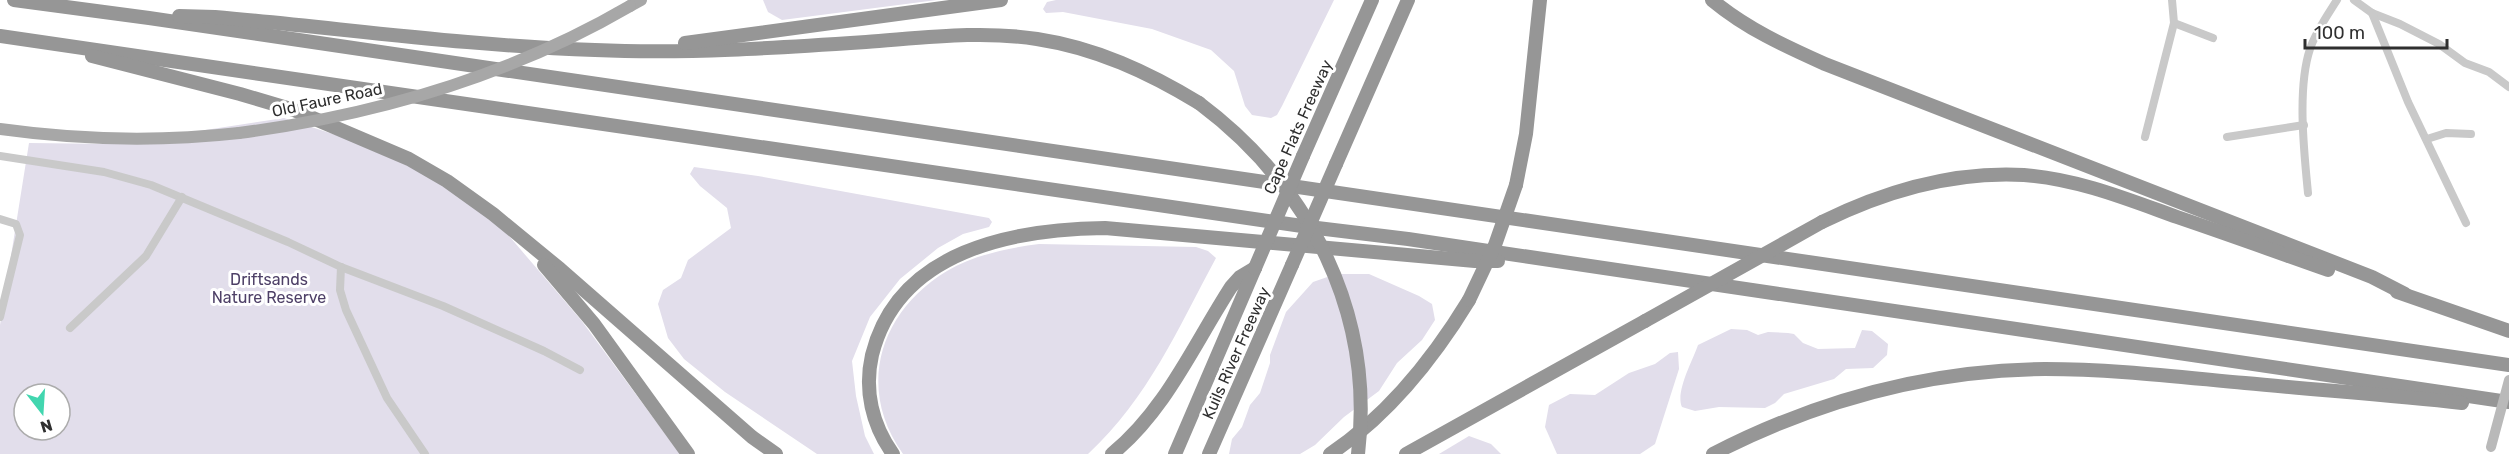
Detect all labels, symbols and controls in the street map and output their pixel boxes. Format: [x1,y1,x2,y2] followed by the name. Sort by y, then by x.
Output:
[2305,12,2448,50] scale bar
[2314,22,2365,44] text: 100 m
[1260,57,1336,197] street label: Cape Flats Freeway
[270,79,384,121] street label: Old Faure Road
[212,270,326,307] park label: Driftsands Nature Reserve
[1198,284,1274,422] street label: Kuils River Freeway
[12,382,72,442] north arrow
[38,415,55,437] text: N

